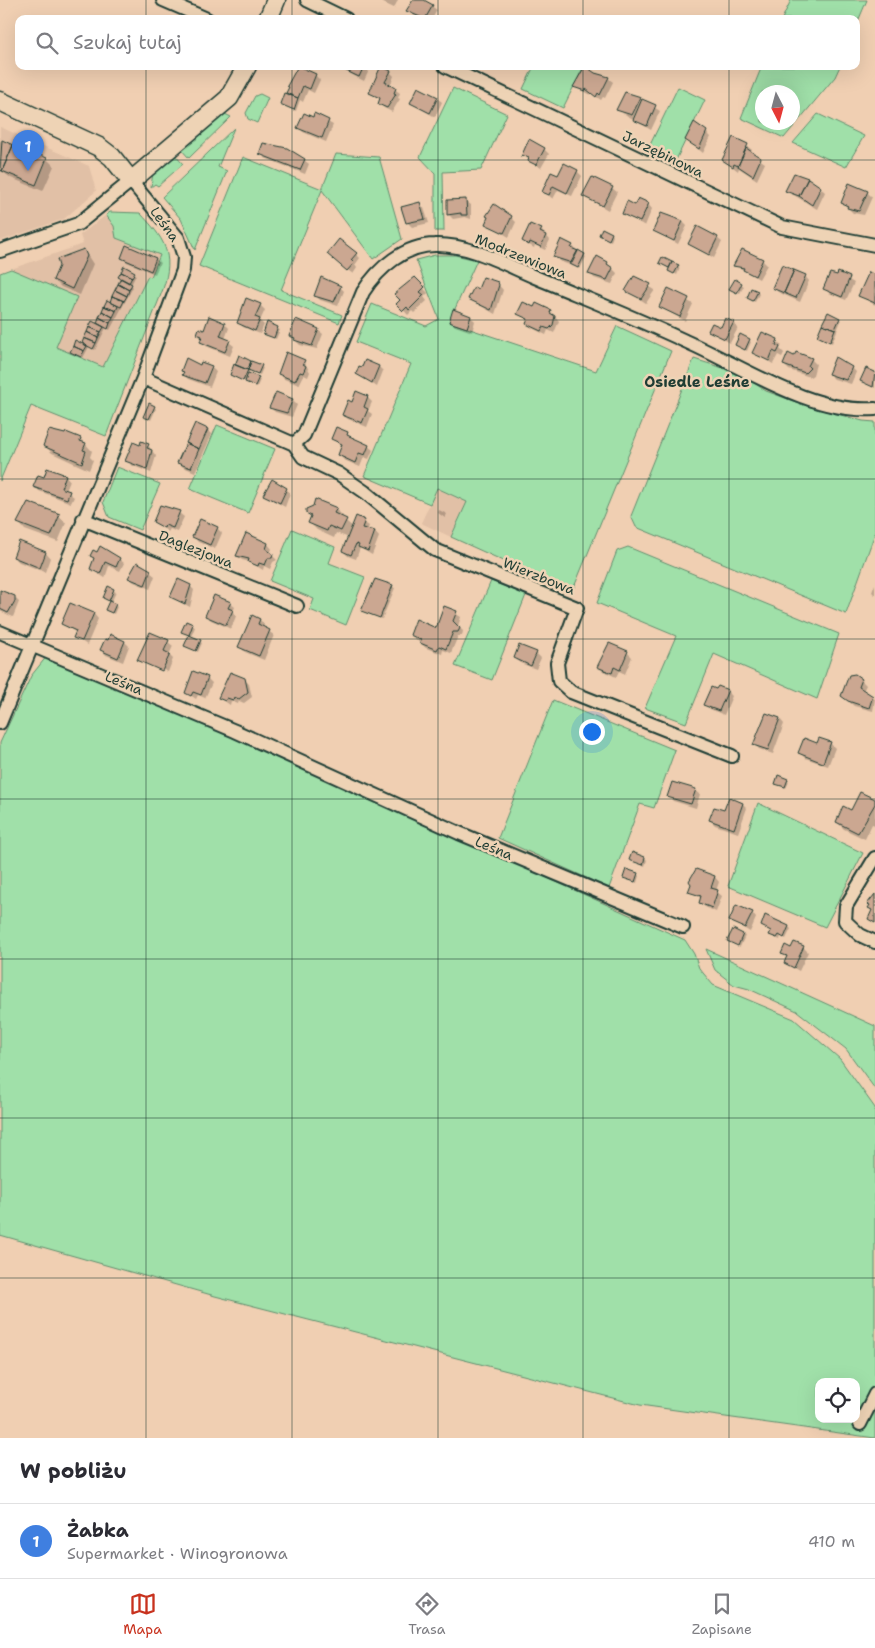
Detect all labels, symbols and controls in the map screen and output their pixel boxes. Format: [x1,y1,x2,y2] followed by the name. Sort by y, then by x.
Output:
[15,15,860,70] search box
[33,29,61,57] icon: search
[73,30,182,55] text: Szukaj tutaj
[755,85,800,130] north arrow
[619,127,707,182] street label: Jarzębinowa
[12,130,44,171] pin: 1
[146,203,184,245] street label: Leśna
[473,229,570,283] street label: Modrzewiowa
[644,372,750,392] district label: Osiedle Leśne
[156,526,236,572] street label: Daglezjowa
[500,553,578,599] street label: Wierzbowa
[102,667,146,699] street label: Leśna
[579,719,605,745] your location
[472,832,516,864] street label: Leśna
[815,1378,860,1423] map controls
[815,1378,860,1423] button: locate
[20,1457,127,1485] text: W pobliżu
[67,1518,129,1543] text: Żabka
[32,1531,40,1552] text: 1
[808,1531,855,1552] text: 410 m
[67,1543,288,1564] text: Supermarket · Winogronowa
[123,1590,162,1638] tab: Mapa
[408,1590,445,1638] tab: Trasa
[692,1590,752,1638] tab: Zapisane

